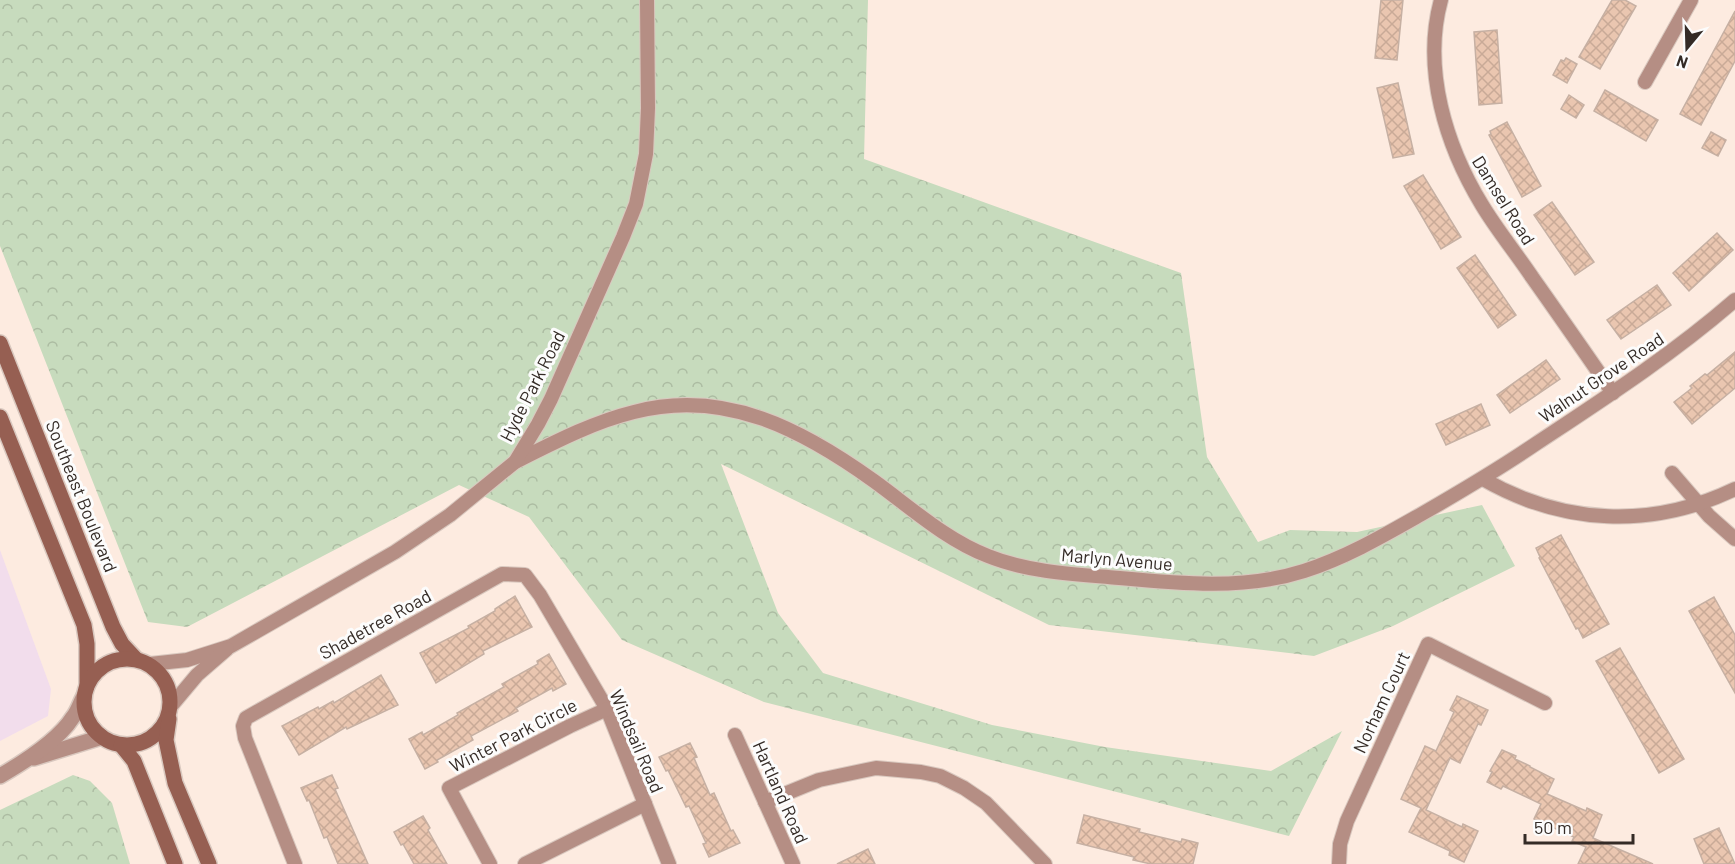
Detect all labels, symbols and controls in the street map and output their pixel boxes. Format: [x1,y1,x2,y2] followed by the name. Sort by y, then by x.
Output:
[1657,18,1717,78] north arrow
[1674,52,1690,73] text: N
[1468,151,1540,249] street label: Damsel Road
[495,327,569,445] street label: Hyde Park Road
[1534,327,1668,427] street label: Walnut Grove Road
[42,417,122,575] street label: Southeast Boulevard
[1060,543,1174,575] street label: Marlyn Avenue
[315,584,435,664] street label: Shadetree Road
[1348,648,1414,756] street label: Norham Court
[605,686,669,796] street label: Windsail Road
[446,693,580,777] street label: Winter Park Circle
[748,737,814,847] street label: Hartland Road
[1525,807,1633,845] scale bar
[1534,816,1572,838] text: 50 m

